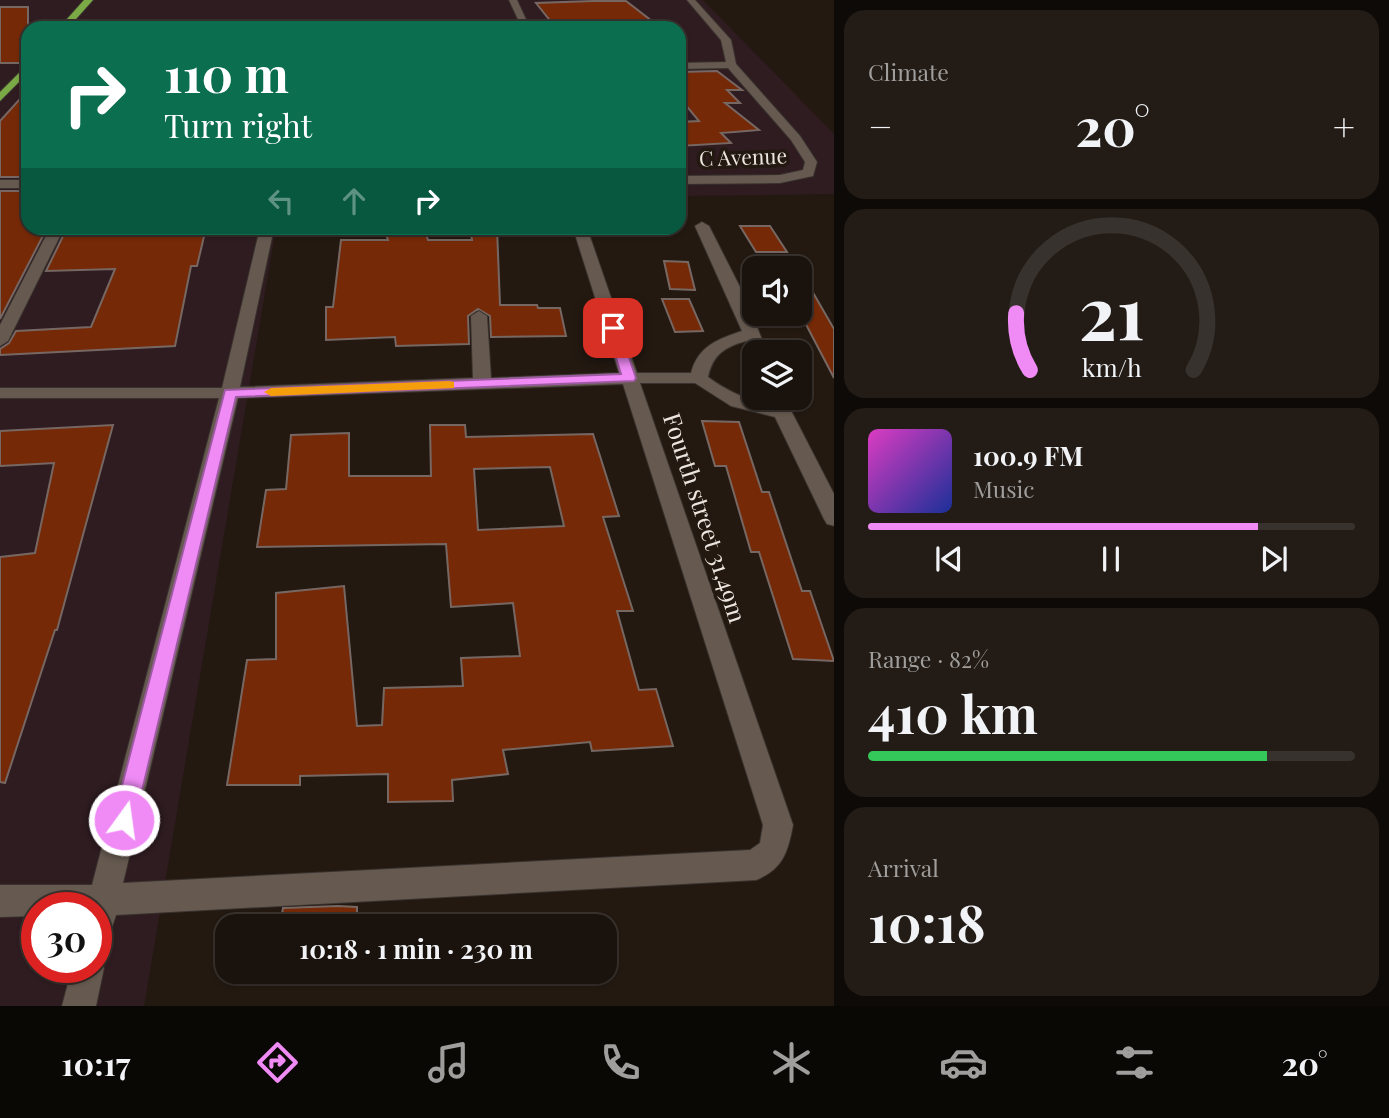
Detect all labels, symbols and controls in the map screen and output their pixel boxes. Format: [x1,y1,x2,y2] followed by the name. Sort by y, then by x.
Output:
[164,40,289,105] text: 110 m
[49,49,140,140] icon: right
[868,56,949,87] text: Climate
[1075,91,1150,160] text: 20°
[868,100,893,151] text: −
[1333,100,1355,151] text: +
[164,103,312,146] text: Turn right
[698,140,788,172] street label: C Avenue
[262,182,300,220] icon: left
[335,182,373,220] icon: ahead
[408,182,446,220] icon: right
[742,256,812,410] map controls
[742,256,812,326] button: sound
[1079,261,1144,358] text: 21
[583,298,643,358] pin
[594,309,632,347] icon: arrive
[742,340,812,410] button: layers
[1082,350,1142,383] text: km/h
[657,408,755,626] street label: Fourth street 31,49m
[973,438,1083,473] text: 100.9 FM
[973,473,1034,504] text: Music
[930,540,968,578] icon: previous
[1092,540,1130,578] icon: pause
[1255,540,1293,578] icon: next
[868,643,989,674] text: Range · 82%
[868,678,1038,747] text: 410 km
[87,783,161,857] position arrow
[868,852,939,883] text: Arrival
[868,887,986,956] text: 10:18
[21,892,112,983] speed limit sign: 30
[299,931,533,966] text: 10:18 · 1 min · 230 m
[253,1038,302,1087] icon: directions
[424,1038,473,1087] icon: music
[596,1038,645,1087] icon: phone
[767,1038,816,1087] icon: climate
[939,1038,988,1087] icon: car
[1110,1038,1159,1087] icon: filters
[61,1041,130,1084] text: 10:17
[1282,1041,1328,1084] text: 20°

